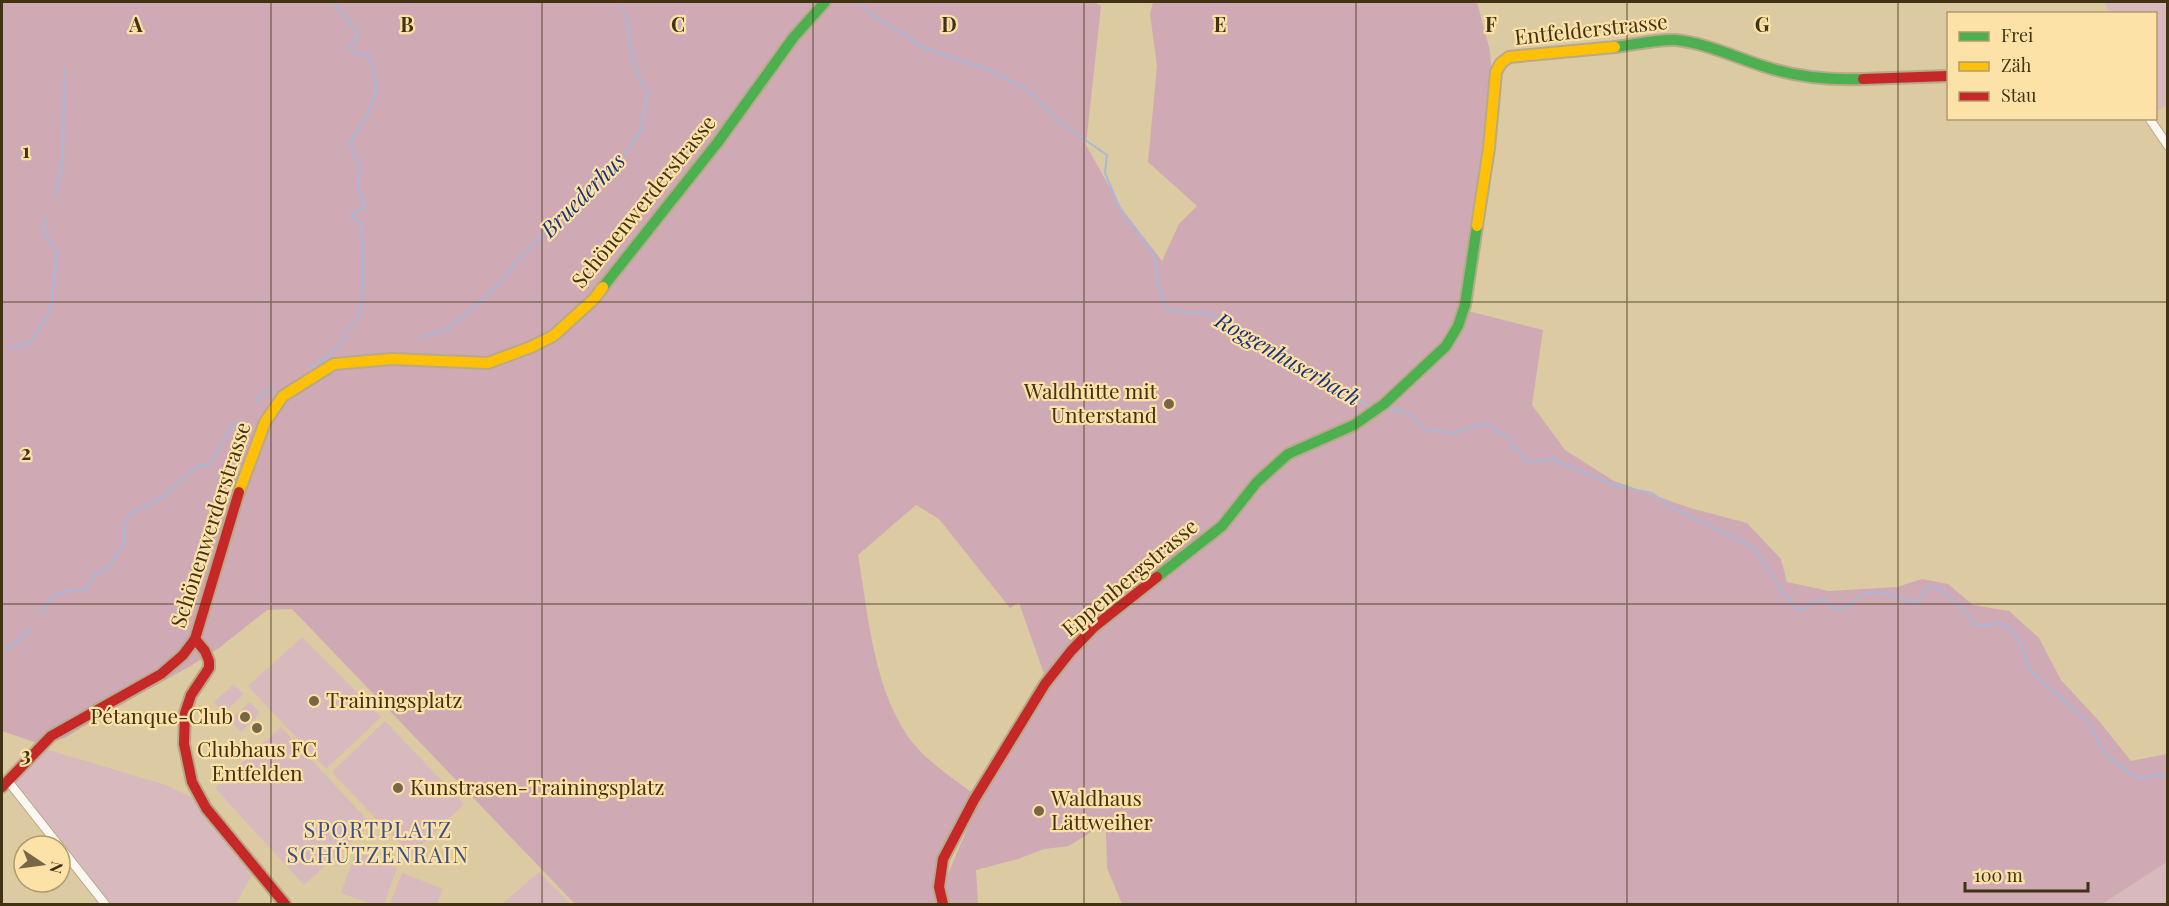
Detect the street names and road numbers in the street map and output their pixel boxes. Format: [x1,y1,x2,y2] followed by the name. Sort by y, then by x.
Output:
[1513,6,1669,50] street label: Entfelderstrasse
[564,109,721,293] street label: Schönenwerderstrasse
[163,418,256,631] street label: Schönenwerderstrasse
[1055,511,1203,642] street label: Eppenbergstrasse

